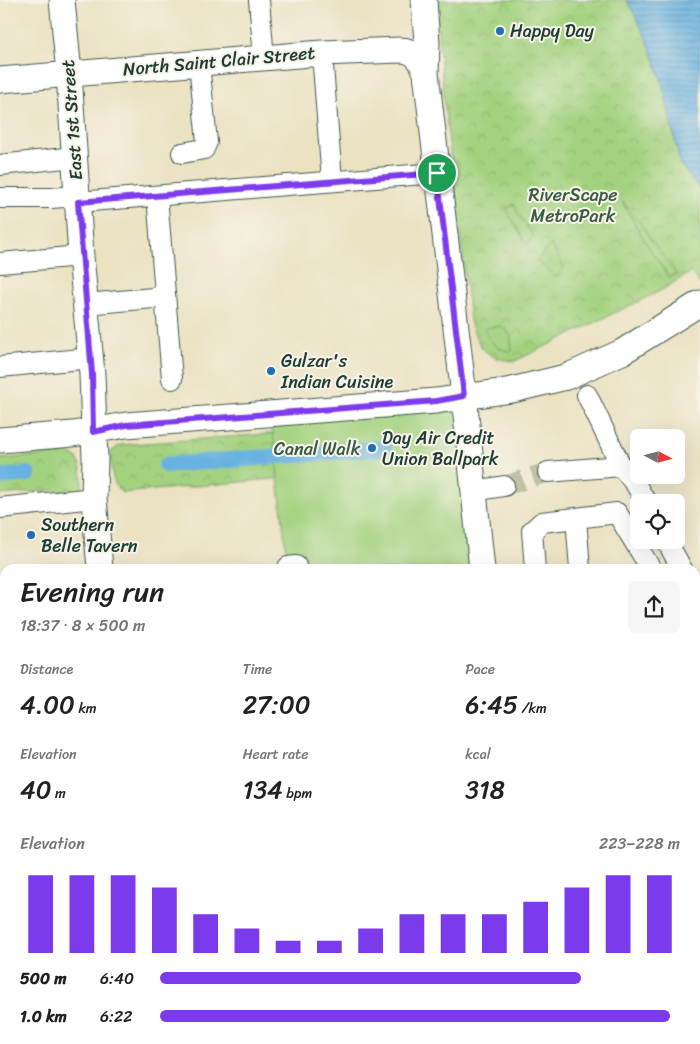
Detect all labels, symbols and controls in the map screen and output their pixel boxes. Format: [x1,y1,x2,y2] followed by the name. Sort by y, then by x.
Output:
[510,15,594,47] place label: Happy Day
[494,25,506,37] marker: Happy Day
[122,37,317,85] street label: North Saint Clair Street
[52,59,92,181] street label: East 1st Street
[416,152,458,194] pin
[423,159,451,187] icon: arrive
[529,179,617,232] park label: RiverScape MetroPark
[280,345,394,398] place label: Gulzar's Indian Cuisine
[265,365,277,377] marker: Gulzar's Indian Cuisine
[382,422,499,475] place label: Day Air Credit Union Ballpark
[630,429,685,484] north arrow
[630,429,685,549] map controls
[274,433,361,465] park label: Canal Walk
[366,442,378,454] marker: Day Air Credit Union Ballpark
[630,494,685,549] button: locate
[41,509,138,562] place label: Southern Belle Tavern
[25,529,37,541] marker: Southern Belle Tavern
[20,567,164,616] text: Evening run
[628,581,680,633] button: share
[20,611,145,640] text: 18:37 · 8 × 500 m
[20,657,73,682] text: Distance
[243,657,272,682] text: Time
[465,657,495,682] text: Pace
[20,682,75,727] text: 4.00
[243,682,311,727] text: 27:00
[465,682,518,727] text: 6:45
[75,696,97,721] text: km
[518,696,547,721] text: /km
[20,742,77,767] text: Elevation
[243,742,308,767] text: Heart rate
[465,742,491,767] text: kcal
[20,767,51,812] text: 40
[243,767,283,812] text: 134
[465,767,505,812] text: 318
[51,781,66,806] text: m
[283,781,312,806] text: bpm
[20,829,85,858] text: Elevation
[599,829,680,858] text: 223–228 m
[20,964,66,993] text: 500 m
[100,964,134,993] text: 6:40
[20,1002,67,1031] text: 1.0 km
[100,1002,132,1031] text: 6:22

